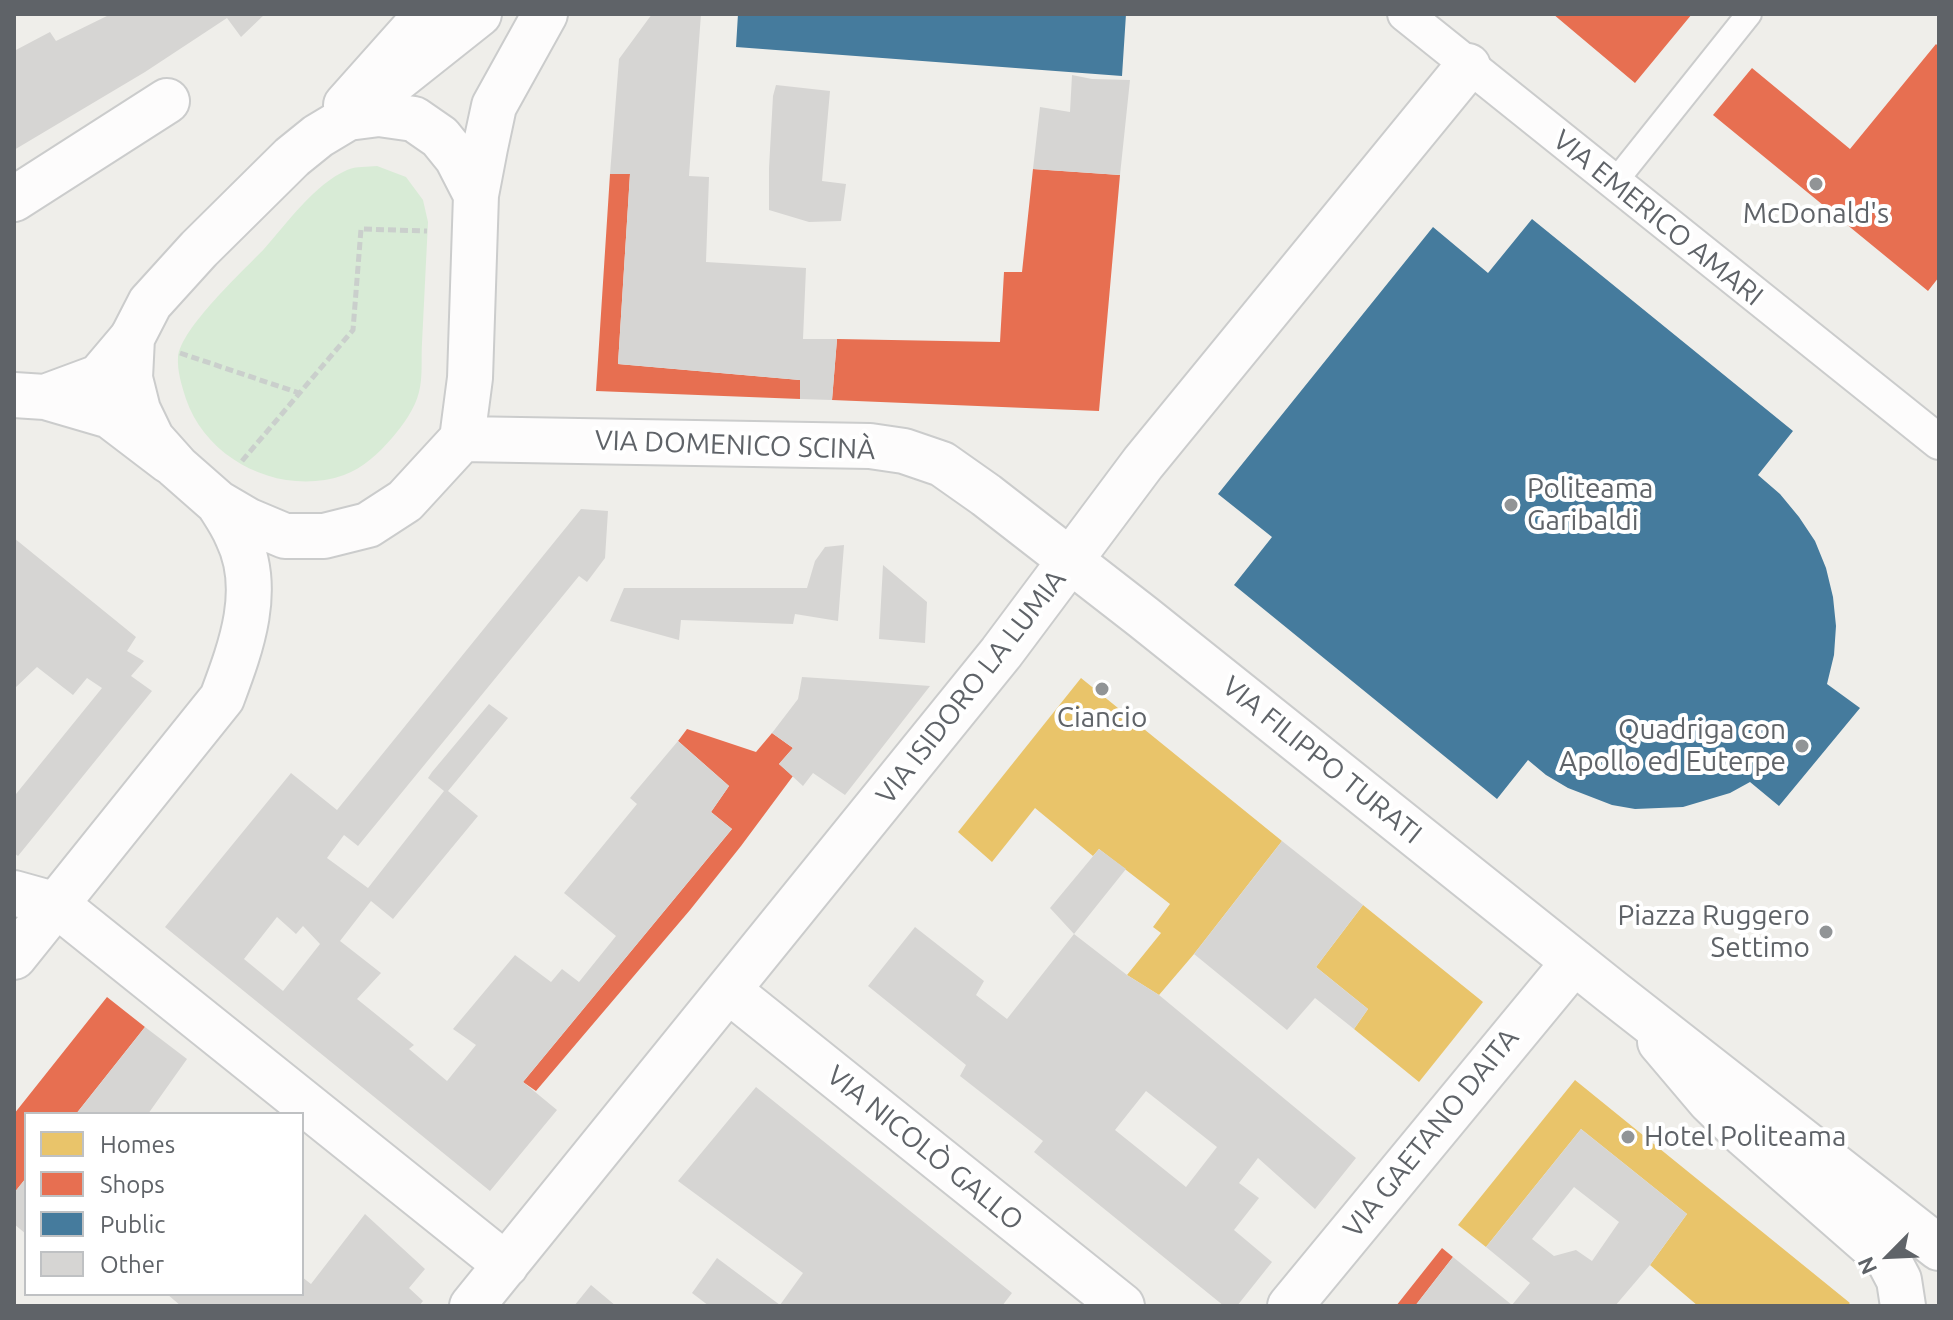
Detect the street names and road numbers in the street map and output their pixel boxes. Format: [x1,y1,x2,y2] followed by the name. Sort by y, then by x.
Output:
[1546,123,1770,313] street label: VIA EMERICO AMARI
[594,423,876,467] street label: VIA DOMENICO SCINÀ
[869,563,1073,811] street label: VIA ISIDORO LA LUMIA
[1216,669,1428,851] street label: VIA FILIPPO TURATI
[1336,1022,1526,1244] street label: VIA GAETANO DAITA
[820,1059,1030,1237] street label: VIA NICOLÒ GALLO

